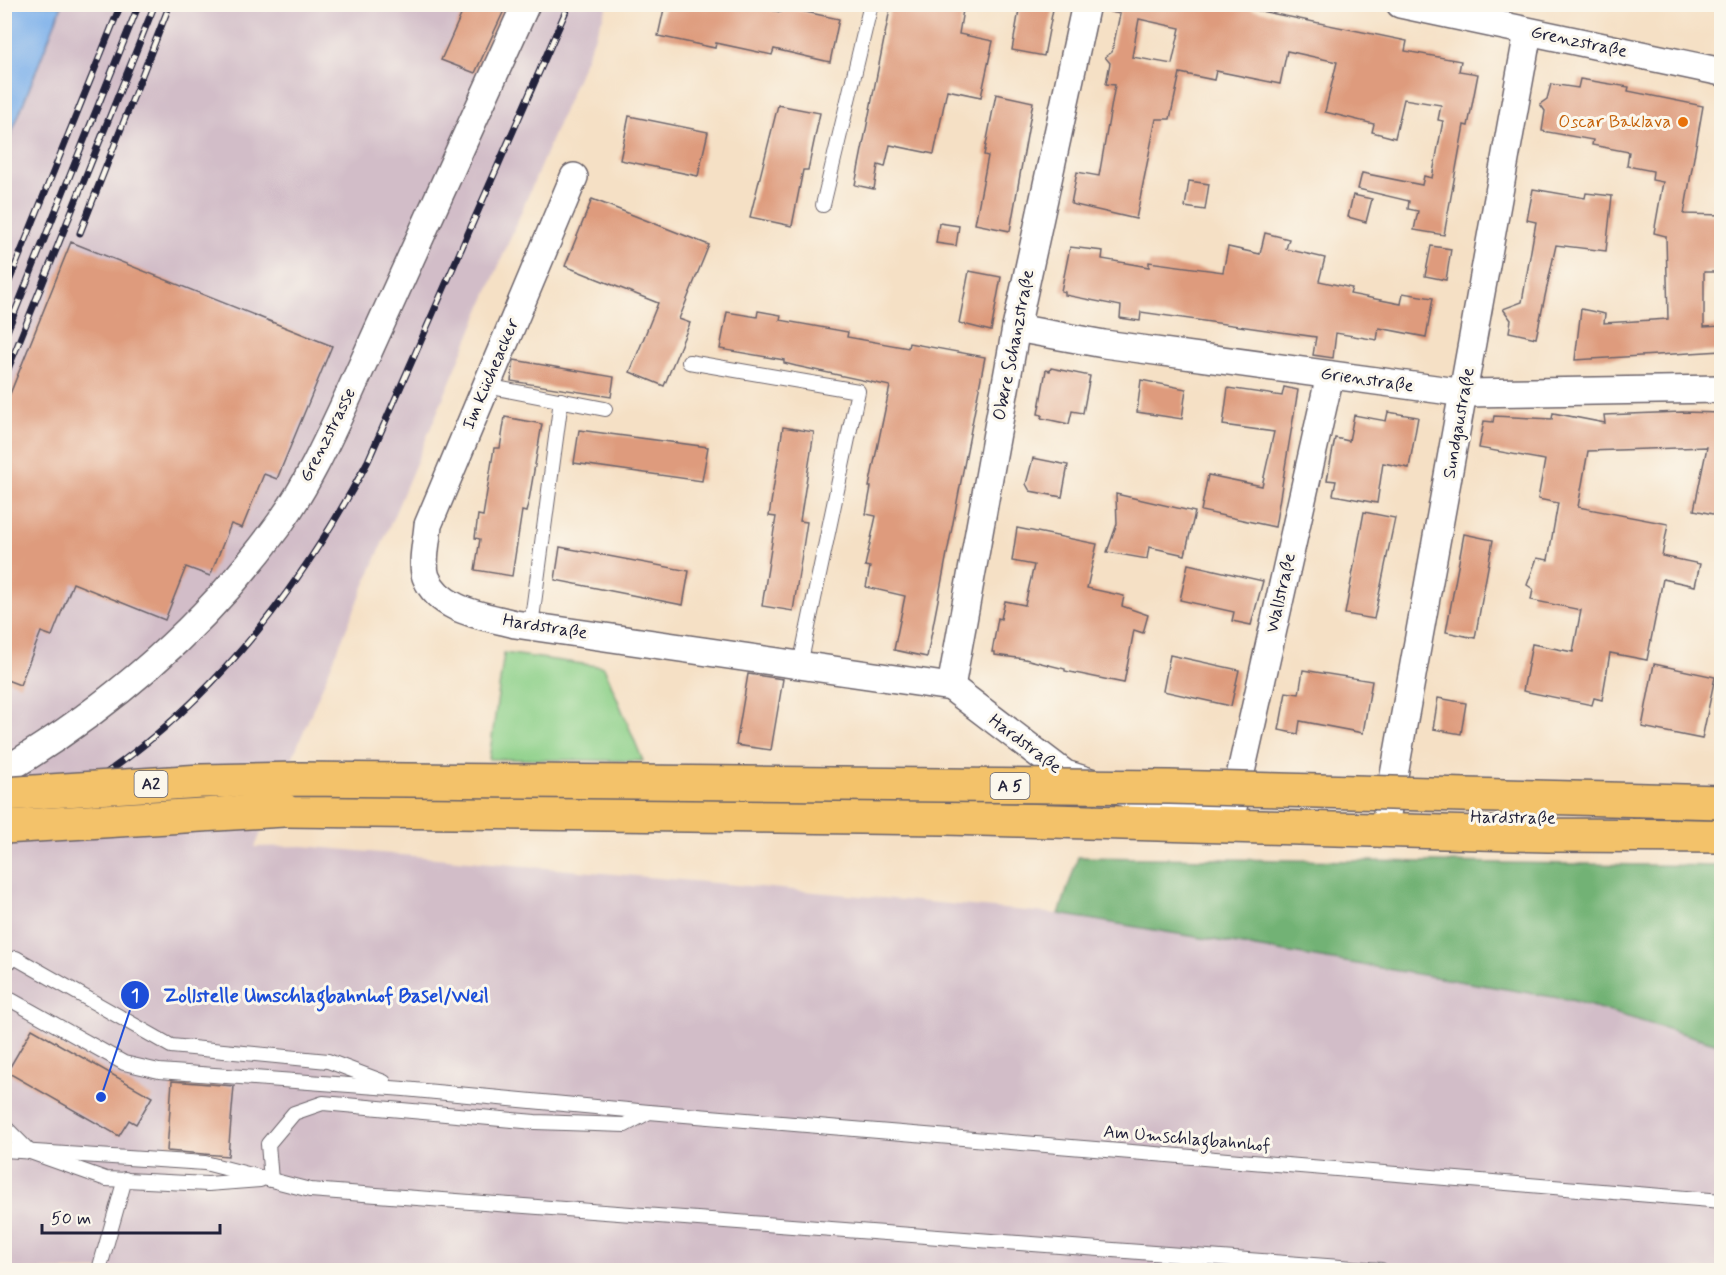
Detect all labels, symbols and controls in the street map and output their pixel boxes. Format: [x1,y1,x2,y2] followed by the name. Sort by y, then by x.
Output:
[1529,20,1630,64] street label: Grenzstraße
[1558,110,1671,134] place label: Oscar Baklava
[1676,115,1690,129] marker: Oscar Baklava
[988,267,1040,422] street label: Obere Schanzstraße
[457,314,525,433] street label: Im Kücheacker
[1319,362,1415,398] street label: Grienstraße
[1437,365,1481,480] street label: Sundgaustraße
[294,384,362,486] street label: Grenzstrasse
[1260,550,1302,635] street label: Wallstraße
[501,608,589,646] street label: Hardstraße
[984,709,1066,779] street label: Hardstraße
[134,771,168,797] road number: A2
[990,773,1030,799] road number: A 5
[1470,805,1556,831] street label: Hardstraße
[120,976,501,1014] callout: Zollstelle Umschlagbahnhof Basel/Weil
[163,983,489,1012] text: Zollstelle Umschlagbahnhof Basel/Weil
[131,984,139,1008] text: 1
[1102,1120,1272,1160] street label: Am Umschlagbahnhof
[42,1197,220,1235] scale bar
[51,1207,91,1231] text: 50 m

